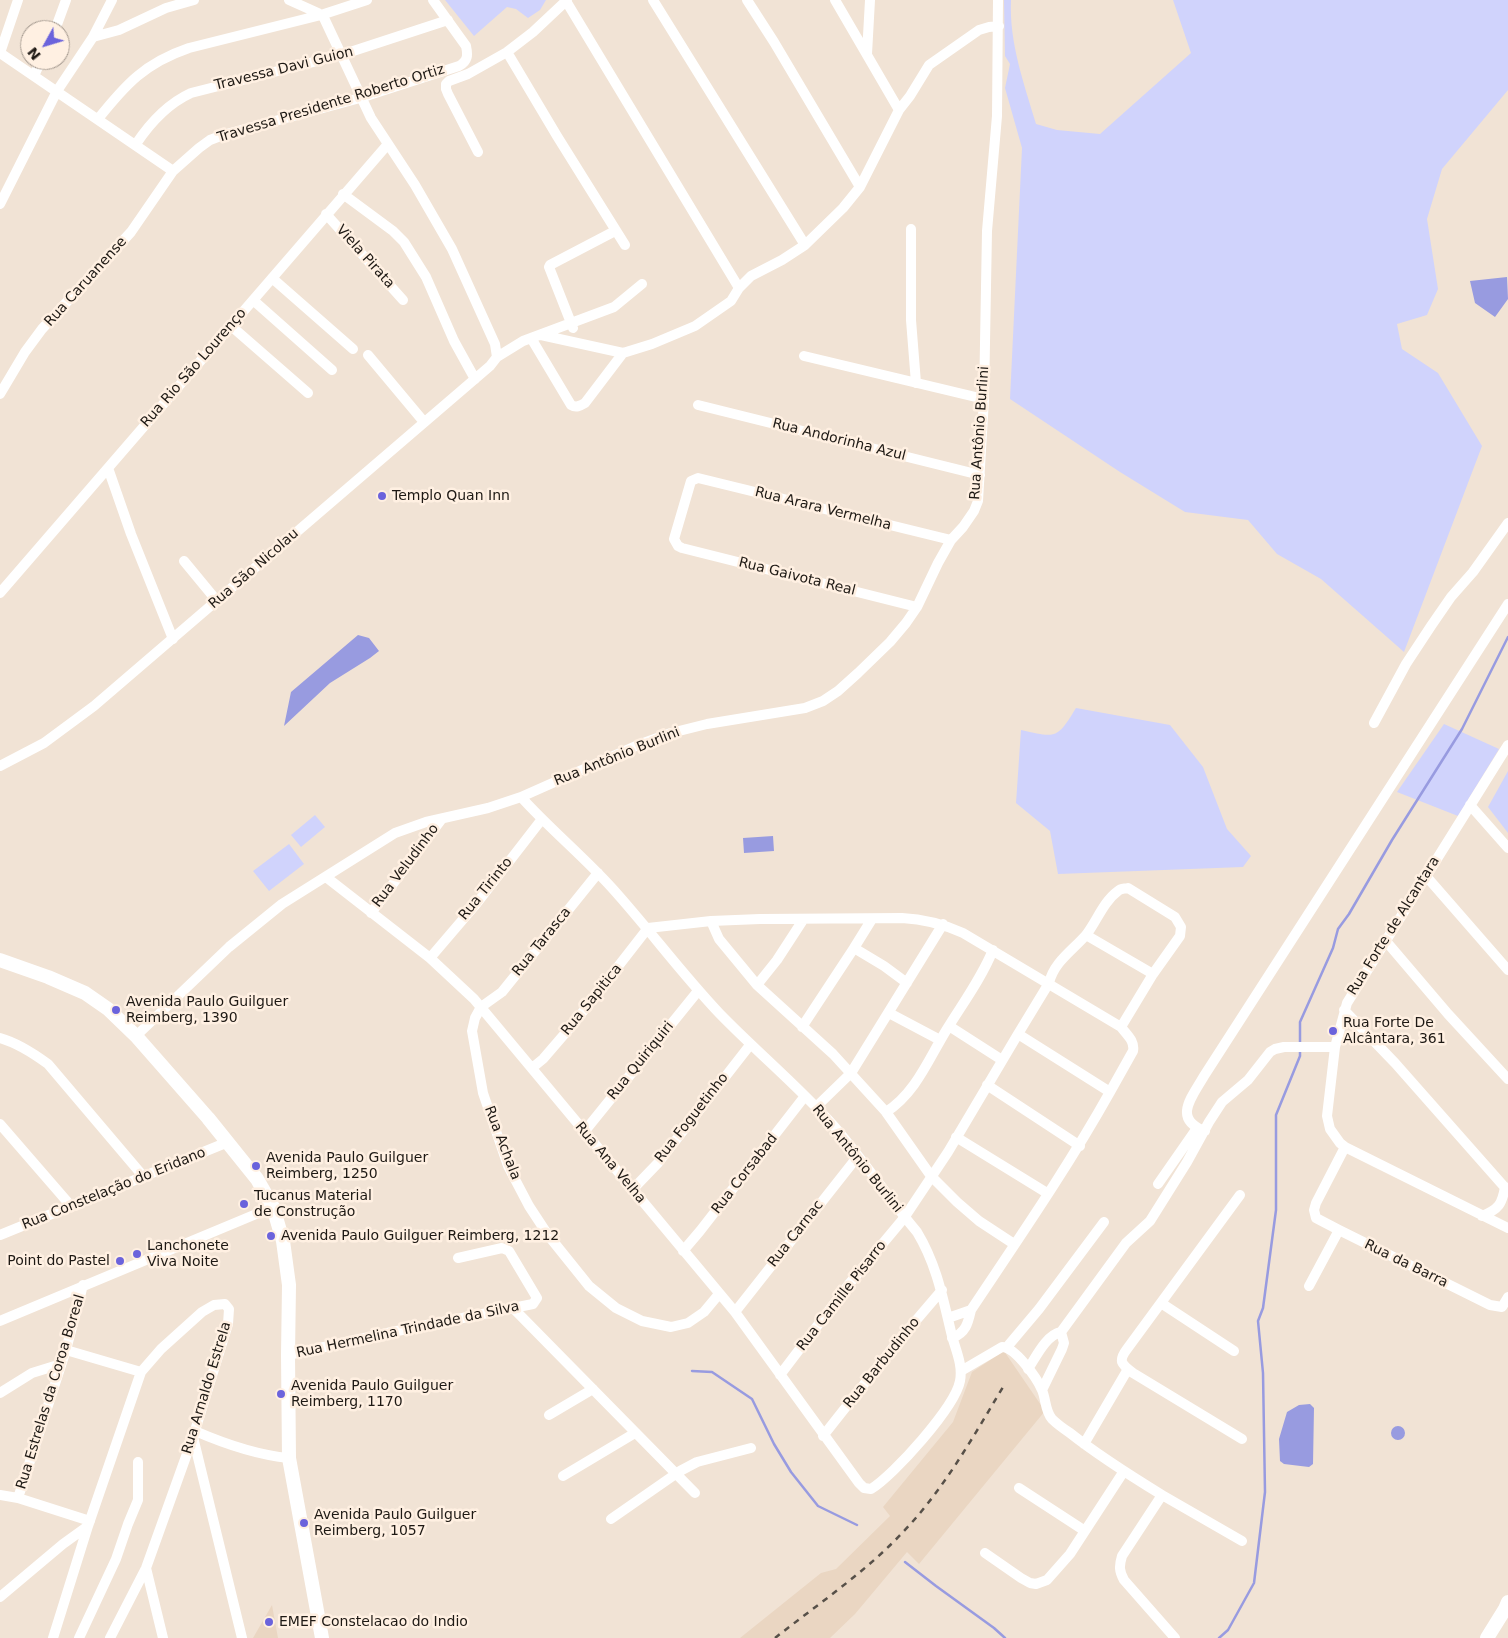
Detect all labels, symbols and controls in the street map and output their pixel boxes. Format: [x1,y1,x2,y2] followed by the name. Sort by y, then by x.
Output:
[20,20,70,70] north arrow
[24,44,44,63] text: N
[213,44,355,94] street label: Travessa Davi Guion
[215,61,447,147] street label: Travessa Presidente Roberto Ortiz
[332,222,398,292] street label: Viela Pirata
[41,234,131,330] street label: Rua Caruanense
[138,305,250,431] street label: Rua Rio São Lourenço
[967,366,993,500] street label: Rua Antônio Burlini
[770,415,908,465] street label: Rua Andorinha Azul
[753,484,893,534] street label: Rua Arara Vermelha
[392,488,510,504] place label: Templo Quan Inn
[376,490,388,502] marker: Templo Quan Inn
[206,525,302,613] street label: Rua São Nicolau
[737,554,857,600] street label: Rua Gaivota Real
[552,724,682,790] street label: Rua Antônio Burlini
[369,821,443,911] street label: Rua Veludinho
[456,854,516,924] street label: Rua Tirinto
[1344,854,1444,998] street label: Rua Forte de Alcantara
[509,904,575,980] street label: Rua Tarasca
[558,961,626,1039] street label: Rua Sapitica
[126,994,288,1026] place label: Avenida Paulo Guilguer Reimberg, 1390
[110,1004,122,1016] marker: Avenida Paulo Guilguer Reimberg, 1390
[1343,1015,1446,1048] place label: Rua Forte De Alcântara, 361
[604,1019,678,1103] street label: Rua Quiriquiri
[1327,1025,1339,1037] marker: Rua Forte De Alcântara, 361
[652,1070,732,1166] street label: Rua Foguetinho
[808,1102,906,1216] street label: Rua Antônio Burlini
[480,1104,524,1182] street label: Rua Achala
[571,1119,649,1207] street label: Rua Ana Velha
[708,1130,782,1218] street label: Rua Corsabad
[20,1144,208,1234] street label: Rua Constelação do Eridano
[266,1150,428,1182] place label: Avenida Paulo Guilguer Reimberg, 1250
[250,1160,262,1172] marker: Avenida Paulo Guilguer Reimberg, 1250
[254,1188,372,1220] place label: Tucanus Material de Construção
[765,1197,827,1271] street label: Rua Carnac
[238,1198,250,1210] marker: Tucanus Material de Construção
[281,1228,559,1244] place label: Avenida Paulo Guilguer Reimberg, 1212
[265,1230,277,1242] marker: Avenida Paulo Guilguer Reimberg, 1212
[1361,1237,1451,1291] street label: Rua da Barra
[147,1238,229,1270] place label: Lanchonete Viva Noite
[794,1238,890,1354] street label: Rua Camille Pisarro
[131,1248,143,1260] marker: Lanchonete Viva Noite
[7,1253,110,1269] place label: Point do Pastel
[114,1255,126,1267] marker: Point do Pastel
[13,1293,89,1491] street label: Rua Estrelas da Coroa Boreal
[295,1298,521,1362] street label: Rua Hermelina Trindade da Silva
[840,1314,924,1412] street label: Rua Barbudinho
[179,1320,235,1456] street label: Rua Arnaldo Estrela
[291,1378,453,1410] place label: Avenida Paulo Guilguer Reimberg, 1170
[275,1388,287,1400] marker: Avenida Paulo Guilguer Reimberg, 1170
[314,1507,476,1540] place label: Avenida Paulo Guilguer Reimberg, 1057
[298,1517,310,1529] marker: Avenida Paulo Guilguer Reimberg, 1057
[279,1614,468,1630] place label: EMEF Constelacao do Indio
[263,1616,275,1628] marker: EMEF Constelacao do Indio

